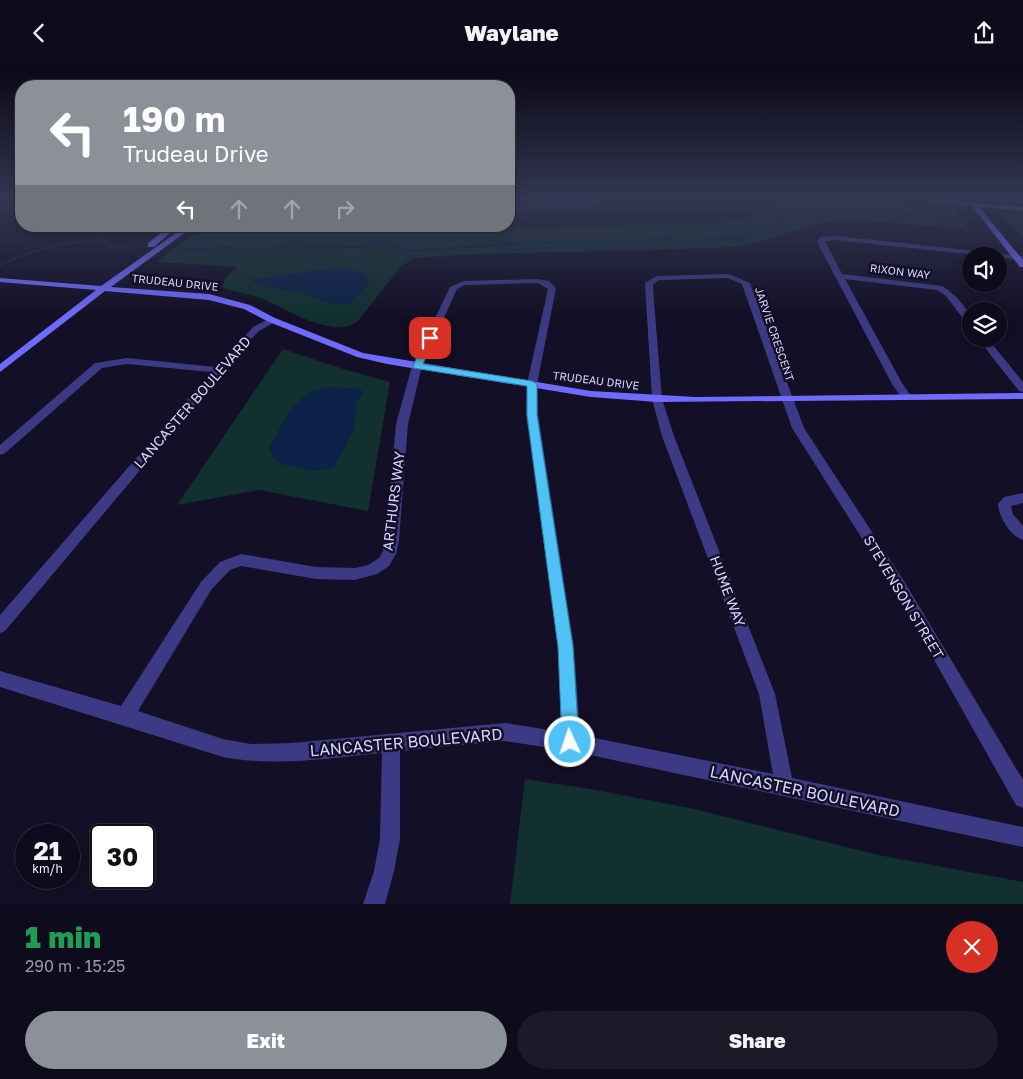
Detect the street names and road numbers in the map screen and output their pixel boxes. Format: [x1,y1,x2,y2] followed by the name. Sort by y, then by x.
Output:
[869,261,931,281] street label: RIXON WAY
[131,271,219,293] street label: TRUDEAU DRIVE
[753,285,797,383] street label: JARVIE CRESCENT
[130,333,254,471] street label: LANCASTER BOULEVARD
[552,368,640,392] street label: TRUDEAU DRIVE
[378,450,408,552] street label: ARTHURS WAY
[860,532,948,662] street label: STEVENSON STREET
[707,553,749,629] street label: HUME WAY
[309,724,503,760] street label: LANCASTER BOULEVARD
[708,761,902,821] street label: LANCASTER BOULEVARD

